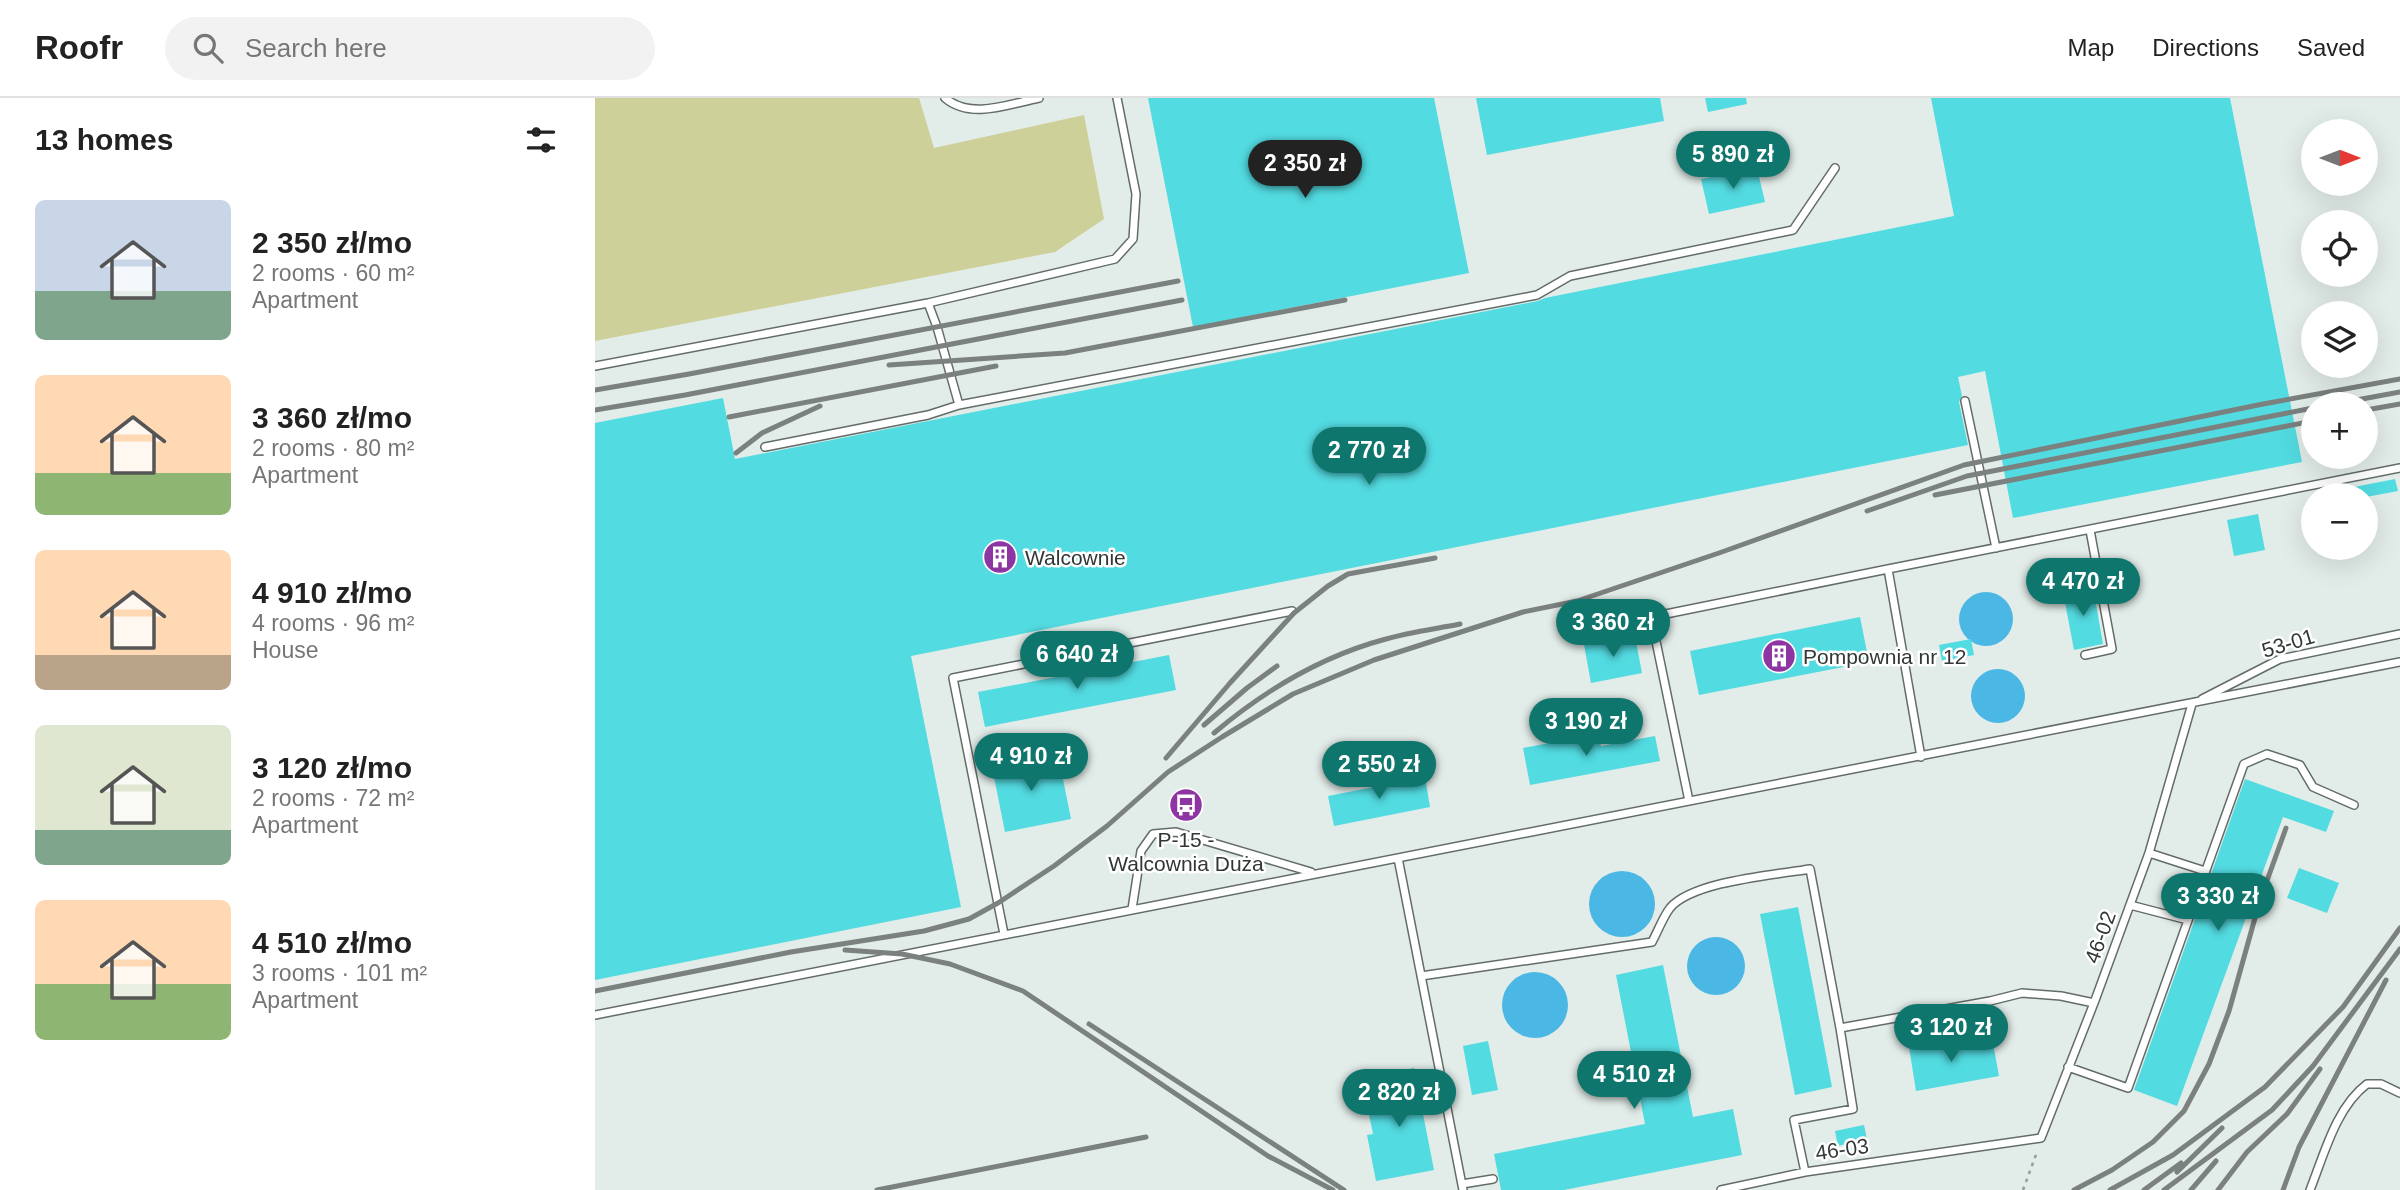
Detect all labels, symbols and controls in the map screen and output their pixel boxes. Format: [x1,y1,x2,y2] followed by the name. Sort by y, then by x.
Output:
[165,17,655,80] search box
[35,29,123,66] text: Roofr
[189,29,227,67] icon: search
[245,33,387,63] text: Search here
[2068,34,2114,61] text: Map
[2152,34,2259,61] text: Directions
[2297,34,2365,61] text: Saved
[2301,119,2378,196] north arrow
[2301,119,2378,560] map controls
[522,121,560,159] icon: filters
[35,123,173,156] text: 13 homes
[1661,132,1805,191] pin: 5 890 zł
[1233,140,1377,200] pin: 2 350 zł
[1692,141,1774,167] text: 5 890 zł
[1264,150,1346,176] text: 2 350 zł
[2301,210,2378,287] button: locate
[252,226,412,259] text: 2 350 zł/mo
[91,228,175,312] icon: home
[252,260,414,286] text: 2 rooms · 60 m²
[252,287,358,313] text: Apartment
[2301,301,2378,378] button: layers
[2301,392,2378,469] button: +
[252,401,412,434] text: 3 360 zł/mo
[91,403,175,487] icon: home
[1297,428,1441,487] pin: 2 770 zł
[252,435,414,461] text: 2 rooms · 80 m²
[1328,437,1410,463] text: 2 770 zł
[252,462,358,488] text: Apartment
[2301,483,2378,560] button: −
[981,538,1019,576] building icon: Walcownie
[1025,546,1126,569] place label: Walcownie
[2011,559,2155,618] pin: 4 470 zł
[2042,568,2124,594] text: 4 470 zł
[252,576,412,609] text: 4 910 zł/mo
[91,578,175,662] icon: home
[1541,600,1685,659] pin: 3 360 zł
[1572,609,1654,635] text: 3 360 zł
[252,610,414,636] text: 4 rooms · 96 m²
[2259,624,2317,662] street label: 53-01
[1005,632,1149,691] pin: 6 640 zł
[252,637,318,663] text: House
[1760,637,1798,675] building icon: Pompownia nr 12
[1036,641,1118,667] text: 6 640 zł
[1803,645,1966,668] place label: Pompownia nr 12
[1514,698,1658,758] pin: 3 190 zł
[1545,708,1627,734] text: 3 190 zł
[959,734,1103,793] pin: 4 910 zł
[1307,742,1451,801] pin: 2 550 zł
[990,743,1072,769] text: 4 910 zł
[252,751,412,784] text: 3 120 zł/mo
[1338,751,1420,777] text: 2 550 zł
[91,753,175,837] icon: home
[252,785,414,811] text: 2 rooms · 72 m²
[1167,786,1205,824] bus stop icon: P-15 - Walcownia Duża
[252,812,358,838] text: Apartment
[1108,828,1264,875] place label: P-15 - Walcownia Duża
[2146,874,2290,933] pin: 3 330 zł
[2177,883,2259,909] text: 3 330 zł
[2080,908,2120,966] street label: 46-02
[252,926,412,959] text: 4 510 zł/mo
[91,928,175,1012] icon: home
[252,960,427,986] text: 3 rooms · 101 m²
[252,987,358,1013] text: Apartment
[1879,1004,2023,1064] pin: 3 120 zł
[1910,1014,1992,1040] text: 3 120 zł
[1562,1052,1706,1111] pin: 4 510 zł
[1593,1061,1675,1087] text: 4 510 zł
[1327,1070,1471,1129] pin: 2 820 zł
[1358,1079,1440,1105] text: 2 820 zł
[1814,1134,1870,1164] street label: 46-03

